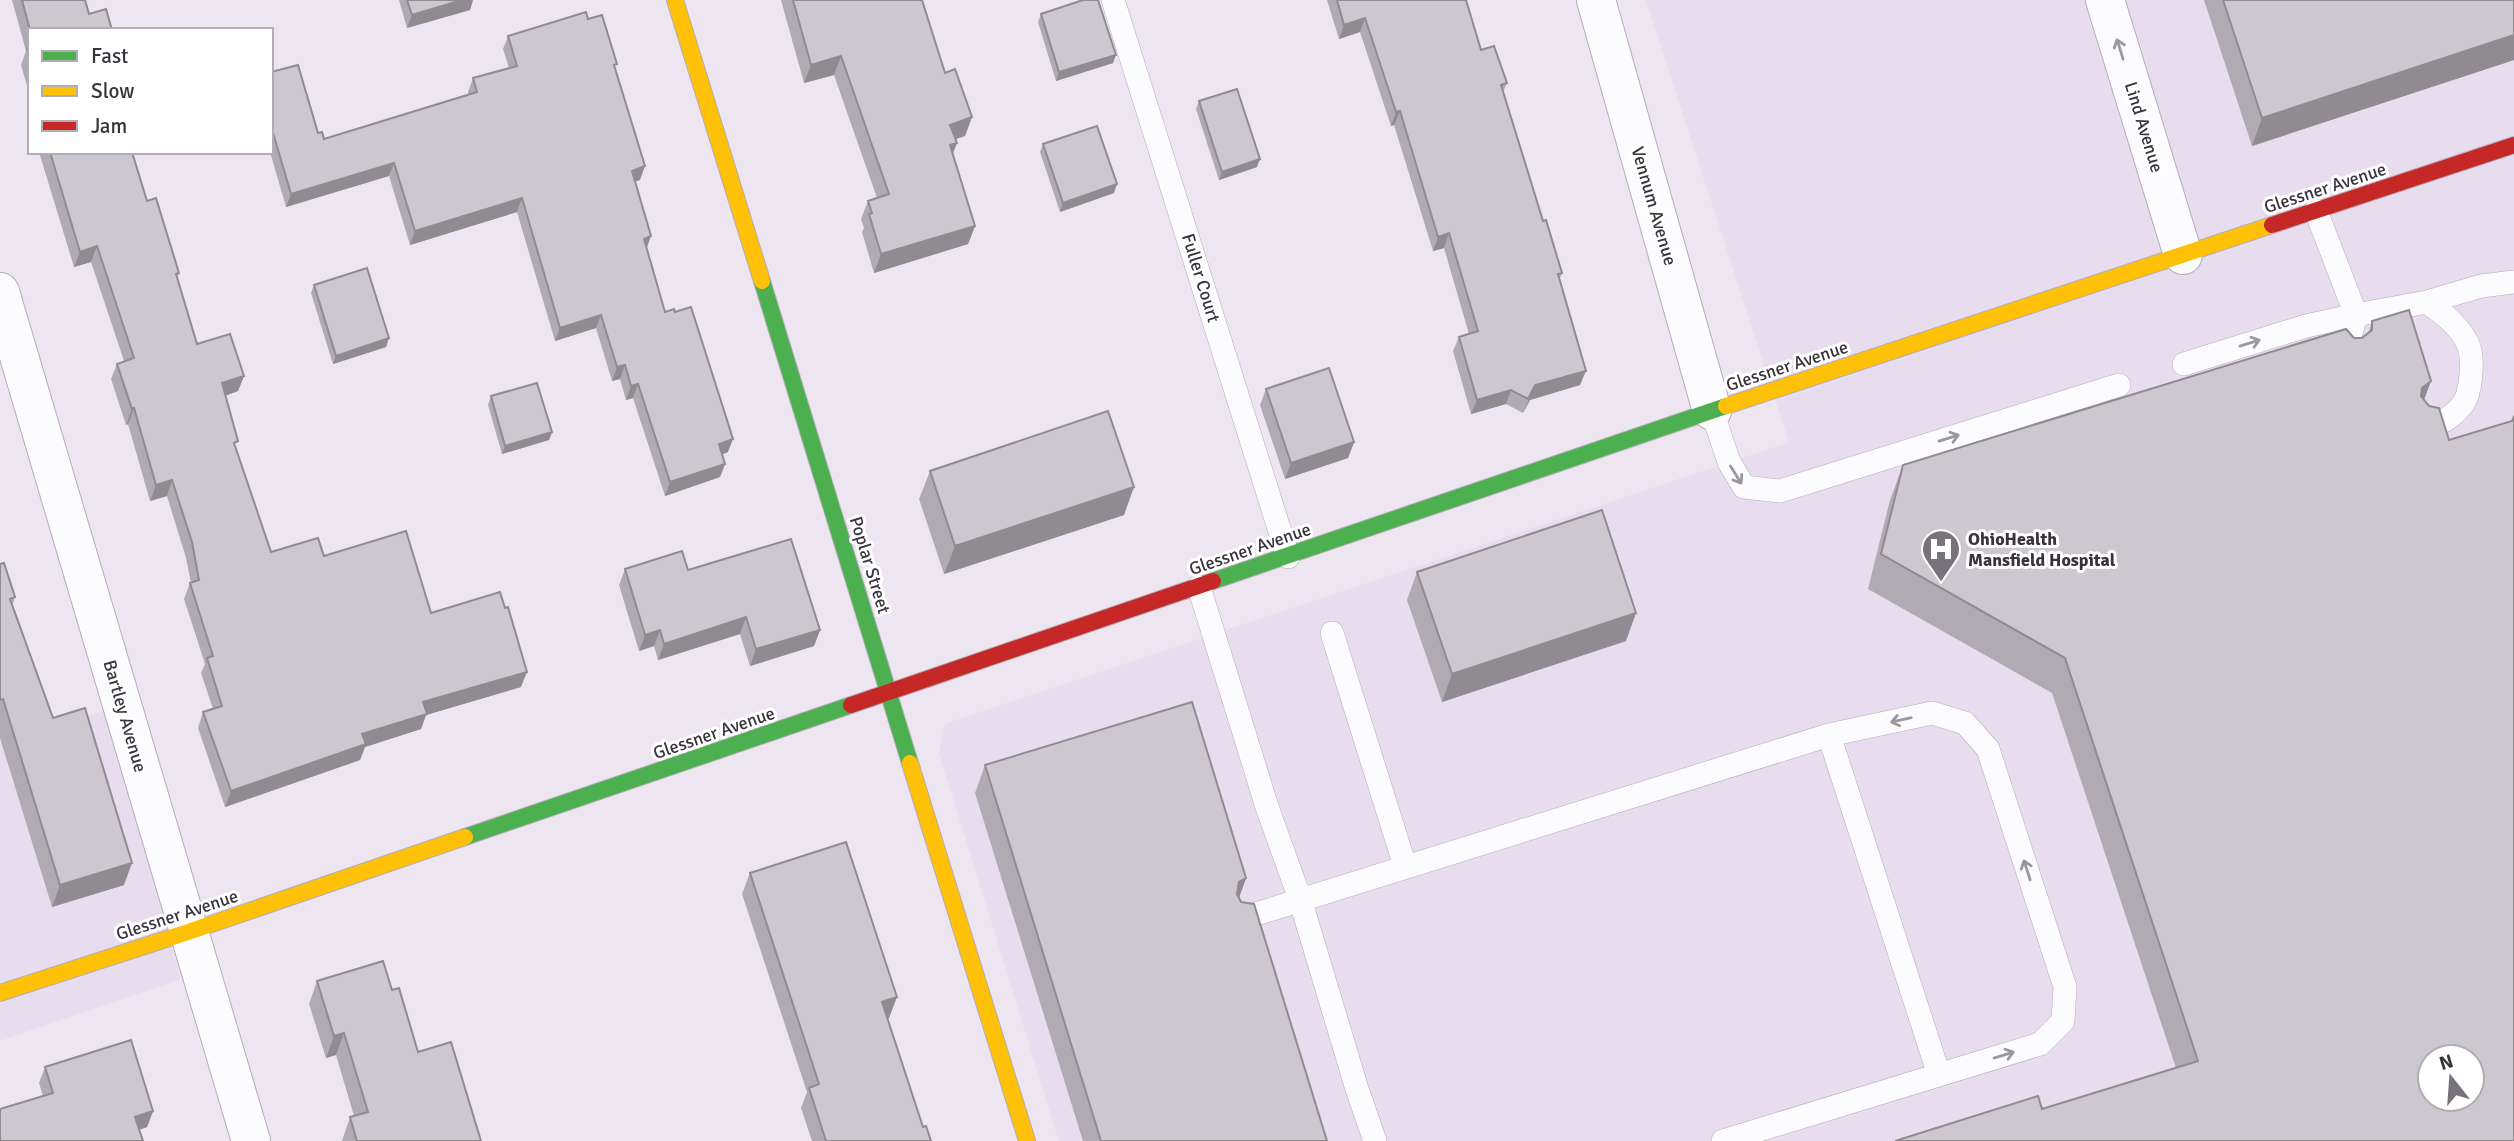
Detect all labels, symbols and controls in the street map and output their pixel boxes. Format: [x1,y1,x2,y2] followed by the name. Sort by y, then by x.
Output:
[28,28,273,154] legend
[2113,38,2126,60] one-way arrow
[91,43,128,69] text: Fast
[91,78,135,104] text: Slow
[2120,79,2168,175] street label: Lind Avenue
[91,113,127,139] text: Jam
[1627,144,1681,268] street label: Vennum Avenue
[2261,158,2389,218] street label: Glessner Avenue
[1177,231,1225,325] street label: Fuller Court
[1723,336,1851,396] street label: Glessner Avenue
[2238,336,2260,349] one-way arrow
[1938,430,1960,443] one-way arrow
[1730,464,1744,484] one-way arrow
[845,514,895,616] street label: Poplar Street
[1186,518,1314,580] street label: Glessner Avenue
[1920,528,1962,583] hospital icon: OhioHealth Mansfield Hospital
[1968,528,2116,571] place label: OhioHealth Mansfield Hospital
[98,657,152,775] street label: Bartley Avenue
[650,702,778,764] street label: Glessner Avenue
[1890,714,1913,728] one-way arrow
[2019,859,2032,881] one-way arrow
[113,885,241,945] street label: Glessner Avenue
[2416,1043,2486,1113] north arrow
[1993,1048,2015,1061] one-way arrow
[2436,1049,2456,1076] text: N

